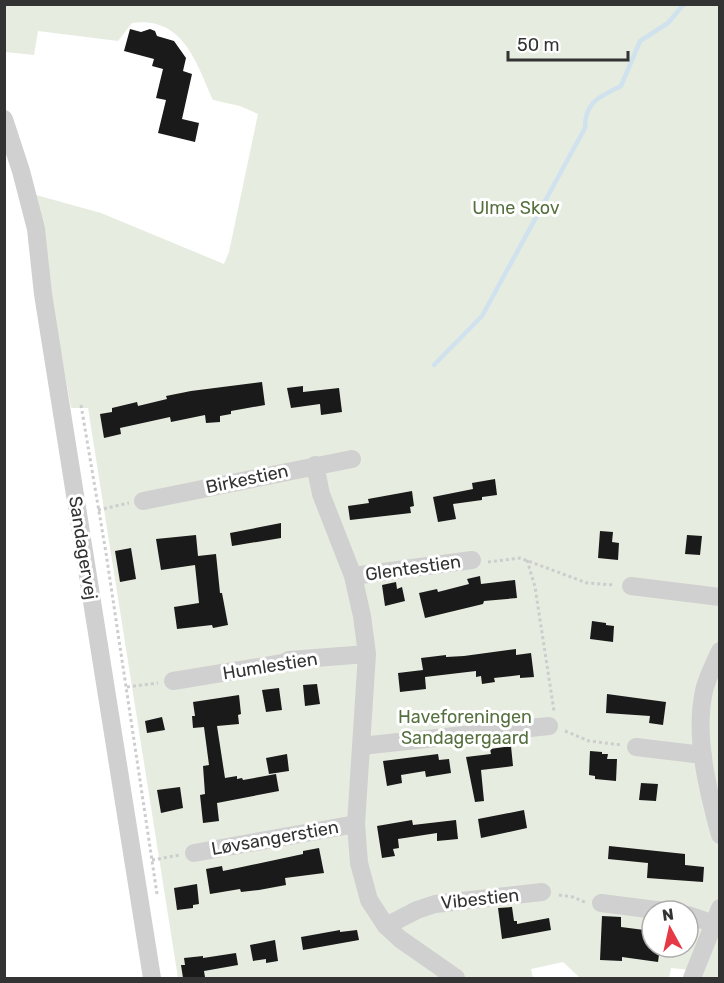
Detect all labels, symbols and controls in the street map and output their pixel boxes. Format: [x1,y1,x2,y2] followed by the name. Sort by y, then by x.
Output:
[508,24,628,62] scale bar
[517,34,560,56] text: 50 m
[472,197,560,219] park label: Ulme Skov
[204,460,290,498] street label: Birkestien
[64,495,102,601] street label: Sandagervej
[364,550,462,586] street label: Glentestien
[221,648,319,684] street label: Humlestien
[398,706,532,749] park label: Haveforeningen Sandagergaard
[210,816,340,860] street label: Løvsangerstien
[440,884,520,914] street label: Vibestien
[640,899,700,959] north arrow
[661,904,675,925] text: N

